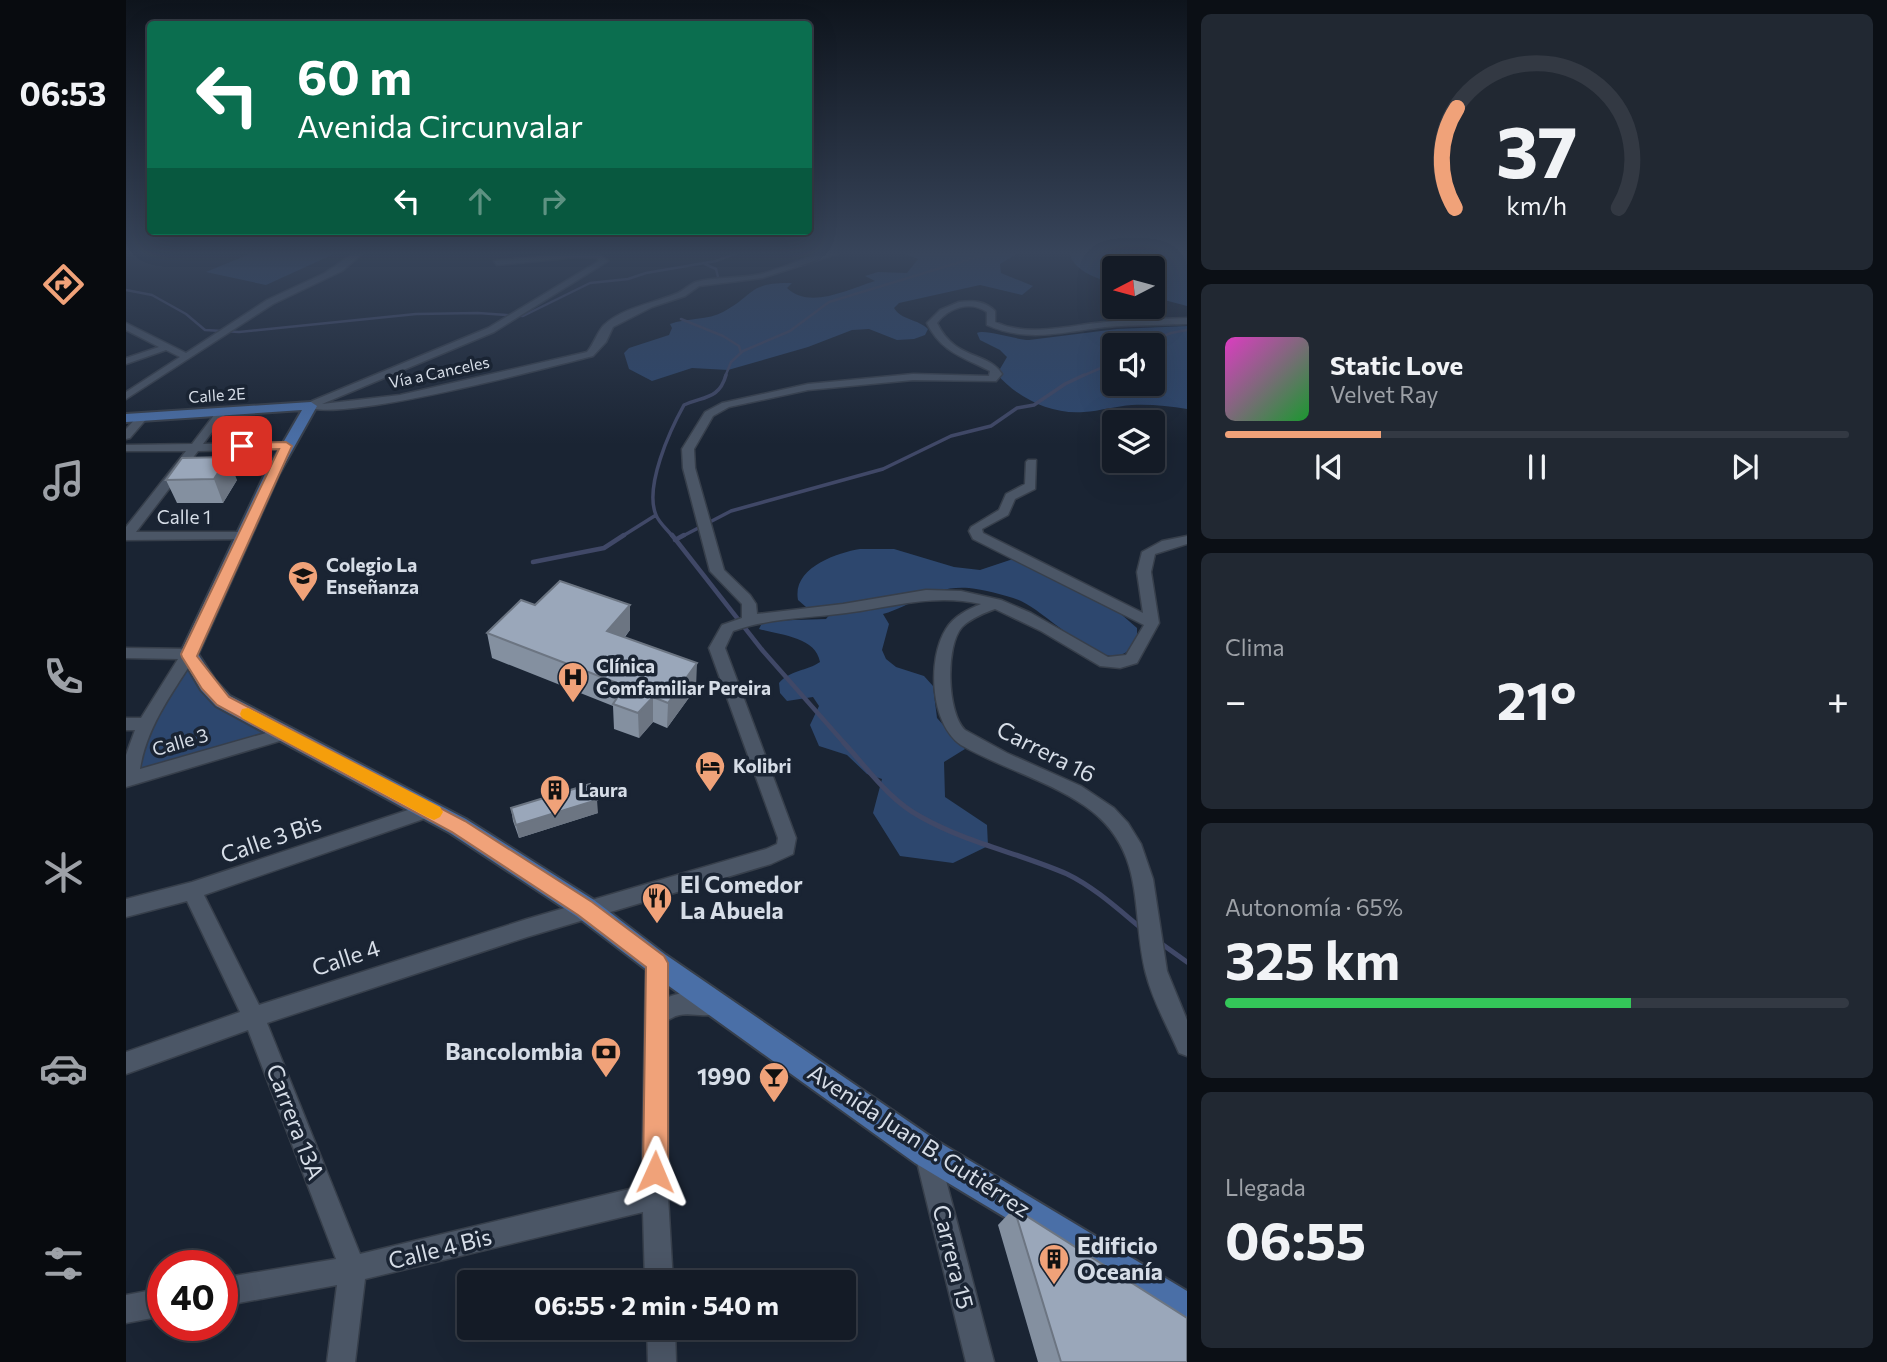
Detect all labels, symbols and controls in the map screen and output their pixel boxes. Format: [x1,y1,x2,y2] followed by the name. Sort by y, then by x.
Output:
[297,45,412,105] text: 60 m
[182,49,273,140] icon: left
[20,73,106,113] text: 06:53
[1496,104,1578,193] text: 37
[297,105,583,145] text: Avenida Circunvalar
[388,182,426,220] icon: left
[461,182,499,220] icon: ahead
[534,182,572,220] icon: right
[1507,190,1567,220] text: km/h
[1102,256,1166,318] north arrow
[1102,256,1165,473] map controls
[39,260,88,309] icon: directions
[1102,333,1165,396] button: sound
[1330,349,1463,380] text: Static Love
[387,352,491,391] street label: Vía a Canceles
[1330,380,1438,408] text: Velvet Ray
[188,383,246,406] street label: Calle 2E
[1102,410,1165,473] button: layers
[212,416,272,476] pin
[223,427,261,465] icon: arrive
[1310,448,1348,486] icon: previous
[1518,448,1556,486] icon: pause
[1726,448,1764,486] icon: next
[39,456,88,505] icon: music
[157,505,211,528] street label: Calle 1
[326,553,419,598] place label: Colegio La Enseñanza
[286,559,320,603] school or university icon: Colegio La Enseñanza
[1225,633,1285,661] text: Clima
[39,652,88,701] icon: phone
[596,654,771,699] place label: Clínica Comfamiliar Pereira
[556,660,590,704] hospital icon: Clínica Comfamiliar Pereira
[1497,667,1576,731] text: 21°
[1225,676,1247,723] text: −
[1827,676,1849,723] text: +
[992,714,1101,788] street label: Carrera 16
[149,723,210,760] street label: Calle 3
[693,749,727,793] hotel icon: Kolibri
[733,754,792,777] place label: Kolibri
[538,773,572,817] building icon: Laura
[578,778,628,801] place label: Laura
[217,808,325,868] street label: Calle 3 Bis
[39,848,88,897] icon: climate
[680,870,803,924] place label: El Comedor La Abuela
[640,881,674,925] restaurant icon: El Comedor La Abuela
[1225,893,1403,921] text: Autonomía · 65%
[1225,927,1400,991] text: 325 km
[308,933,383,981] street label: Calle 4
[589,1035,623,1079] bank icon: Bancolombia
[445,1037,583,1065] place label: Bancolombia
[39,1044,88,1093] icon: car
[803,1058,1036,1223] street label: Avenida Juan B. Gutiérrez
[261,1060,331,1184] street label: Carrera 13A
[757,1060,791,1104] bar icon: 1990
[697,1062,751,1090] place label: 1990
[618,1135,692,1209] position arrow
[1225,1173,1306,1201] text: Llegada
[928,1202,980,1312] street label: Carrera 15
[1225,1207,1366,1271] text: 06:55
[385,1222,494,1274] street label: Calle 4 Bis
[1077,1231,1163,1285] place label: Edificio Oceanía
[39,1239,88,1288] icon: filters
[1037,1242,1071,1286] building icon: Edificio Oceanía
[147,1250,238,1341] speed limit sign: 40
[534,1289,779,1320] text: 06:55 · 2 min · 540 m

